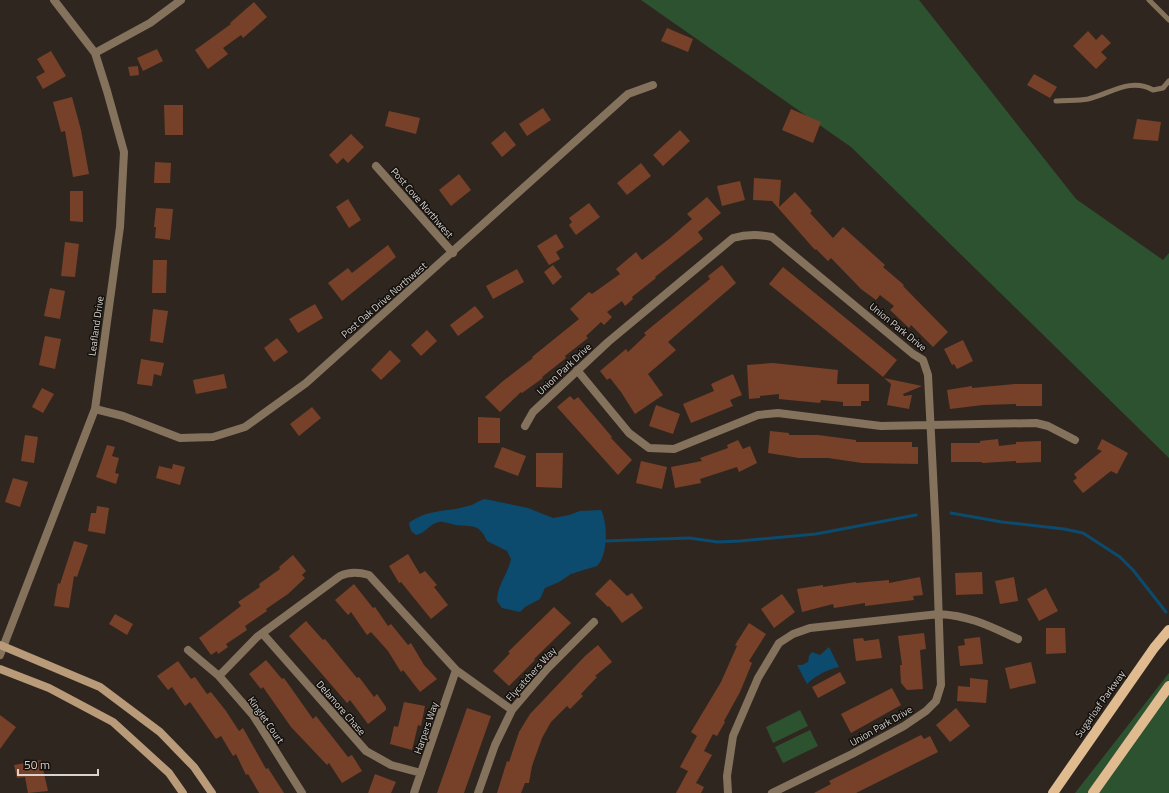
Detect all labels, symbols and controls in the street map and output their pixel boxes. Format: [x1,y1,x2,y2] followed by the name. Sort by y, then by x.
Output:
[387,164,457,242] street label: Post Cove Northwest
[338,258,431,342] street label: Post Oak Drive Northwest
[84,295,108,357] street label: Leafland Drive
[866,299,930,355] street label: Union Park Drive
[533,340,595,398] street label: Union Park Drive
[502,643,560,705] street label: Flycatchers Way
[1071,667,1129,741] street label: Sugarloaf Parkway
[313,677,369,739] street label: Delamore Chase
[244,693,288,747] street label: Kinglet Court
[410,700,442,756] street label: Harpers Way
[847,702,915,750] street label: Union Park Drive
[18,751,98,777] scale bar
[24,755,50,774] text: 50 m

